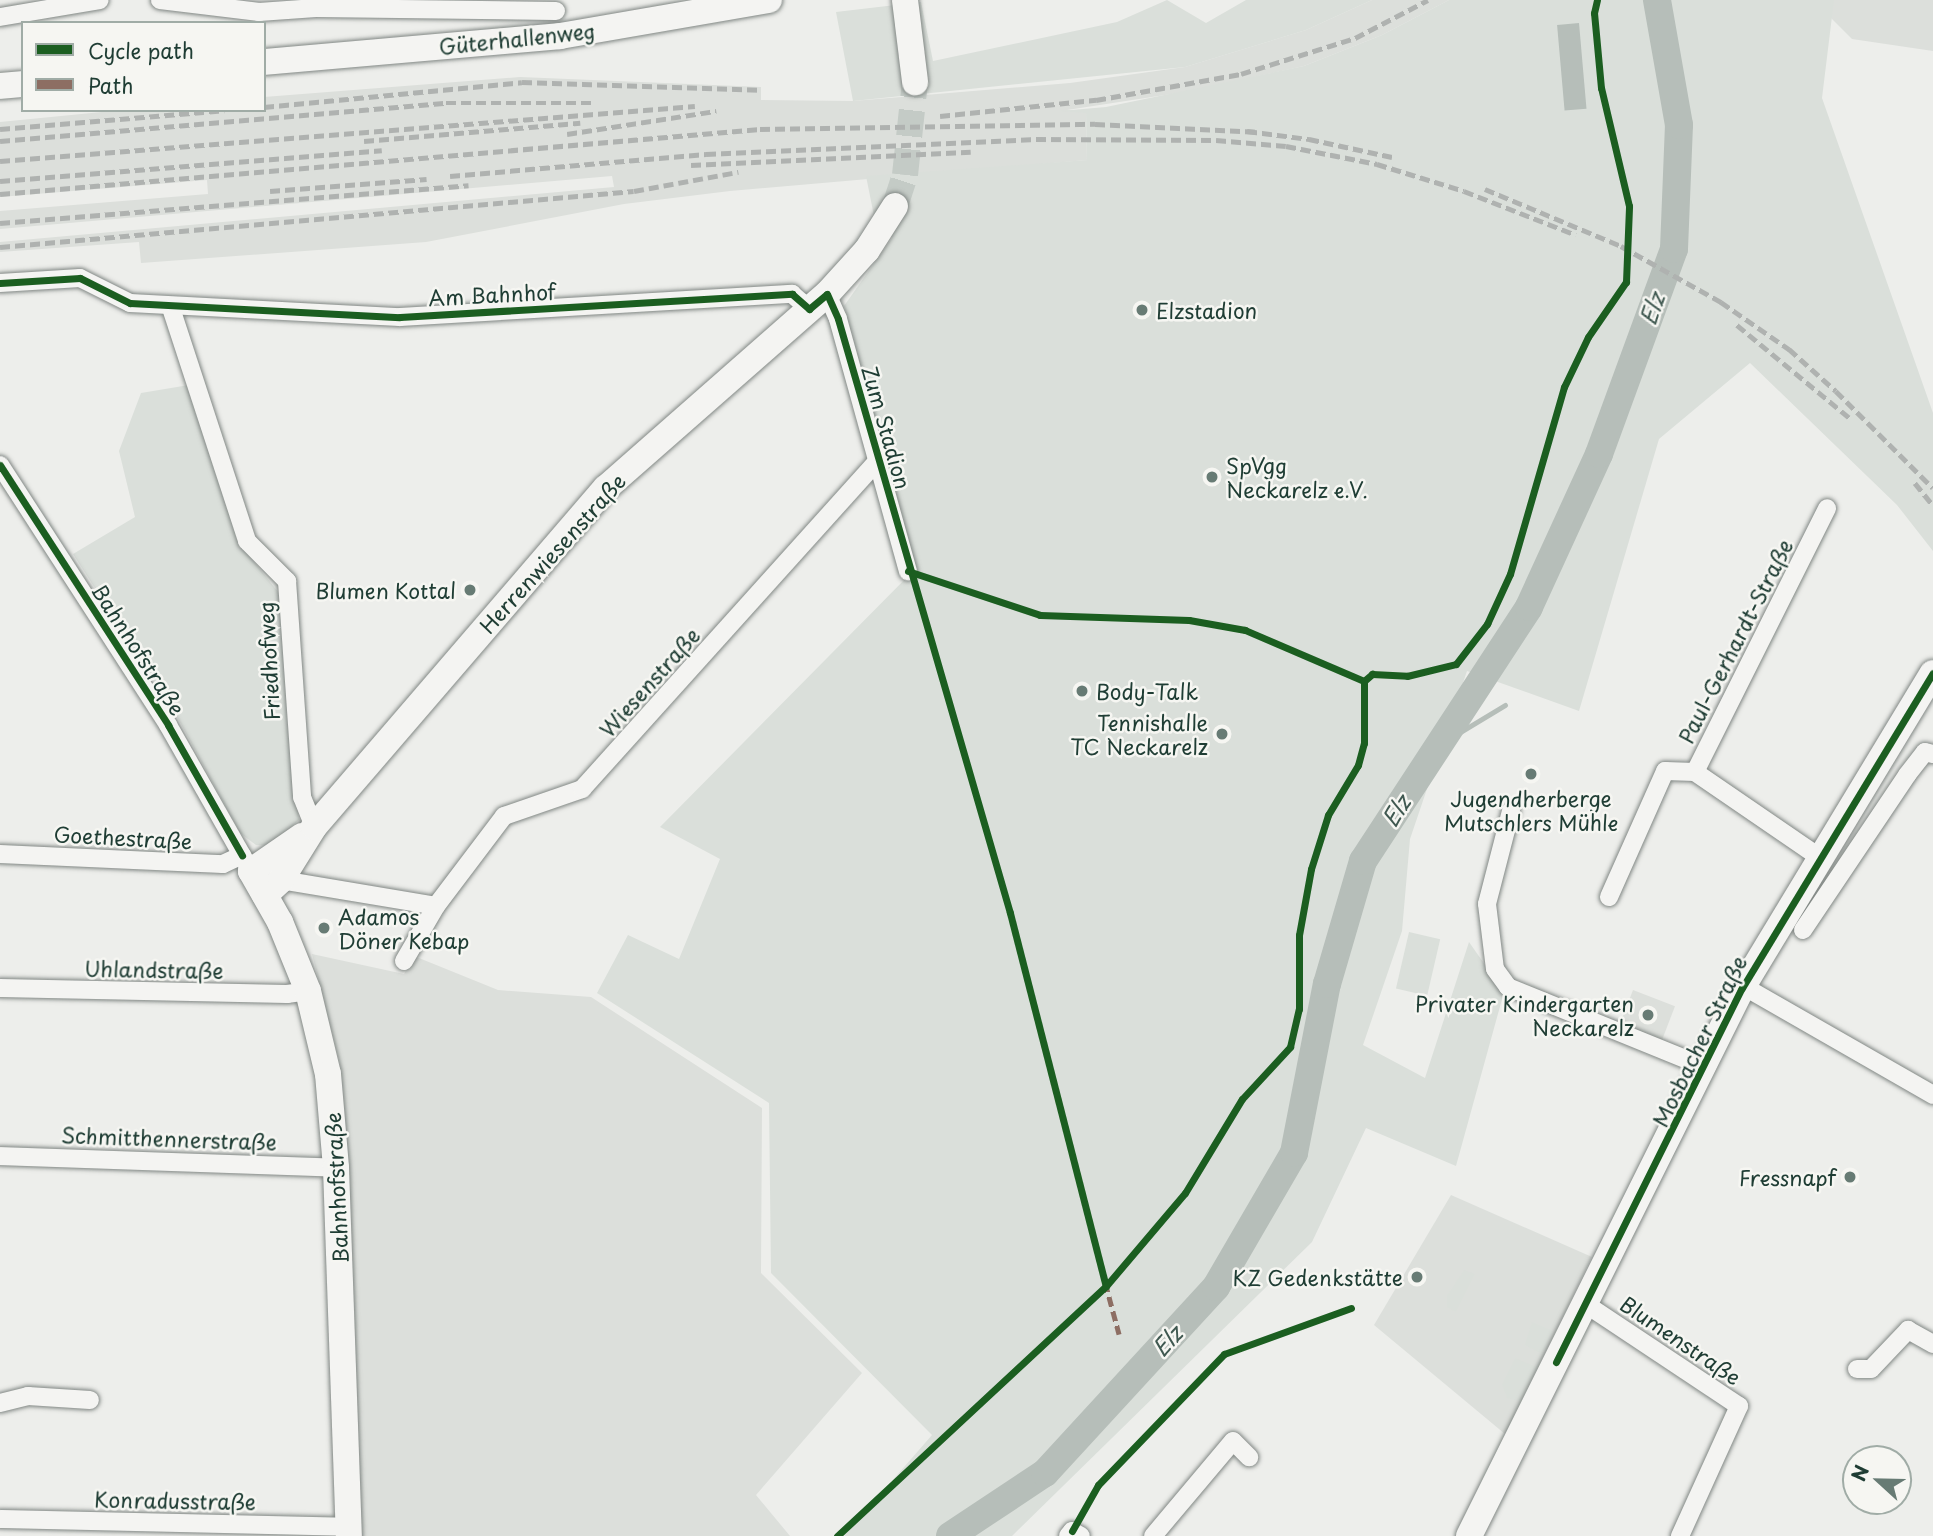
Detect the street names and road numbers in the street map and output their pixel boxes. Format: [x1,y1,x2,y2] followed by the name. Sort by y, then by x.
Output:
[438,17,596,59] street label: Güterhallenweg
[427,278,557,310] street label: Am Bahnhof
[857,363,917,491] street label: Zum Stadion
[474,468,630,638] street label: Herrenwiesenstraße
[1673,535,1797,747] street label: Paul-Gerhardt-Straße
[87,578,191,720] street label: Bahnhofstraße
[252,601,284,721] street label: Friedhofweg
[594,622,704,742] street label: Wiesenstraße
[53,821,193,853] street label: Goethestraße
[1647,951,1751,1131] street label: Mosbacher Straße
[84,955,224,983] street label: Uhlandstraße
[319,1112,353,1264] street label: Bahnhofstraße
[61,1122,277,1154] street label: Schmitthennerstraße
[1616,1290,1746,1390] street label: Blumenstraße
[94,1486,256,1514] street label: Konradusstraße

